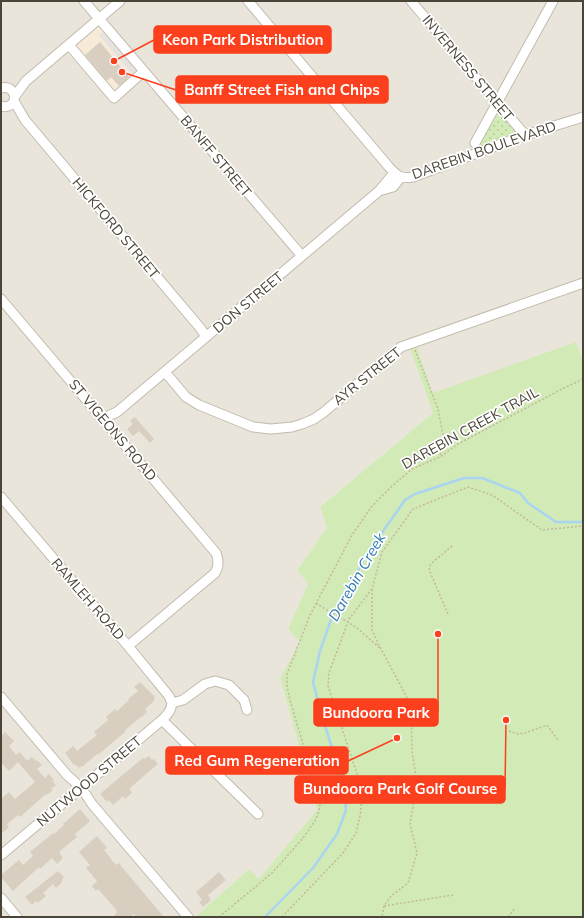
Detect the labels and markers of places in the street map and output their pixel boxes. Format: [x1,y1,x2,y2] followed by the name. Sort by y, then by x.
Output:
[154,26,331,53] callout: Keon Park Distribution
[176,76,388,103] callout: Banff Street Fish and Chips
[314,699,438,726] callout: Bundoora Park
[166,747,348,774] callout: Red Gum Regeneration
[295,776,505,803] callout: Bundoora Park Golf Course

